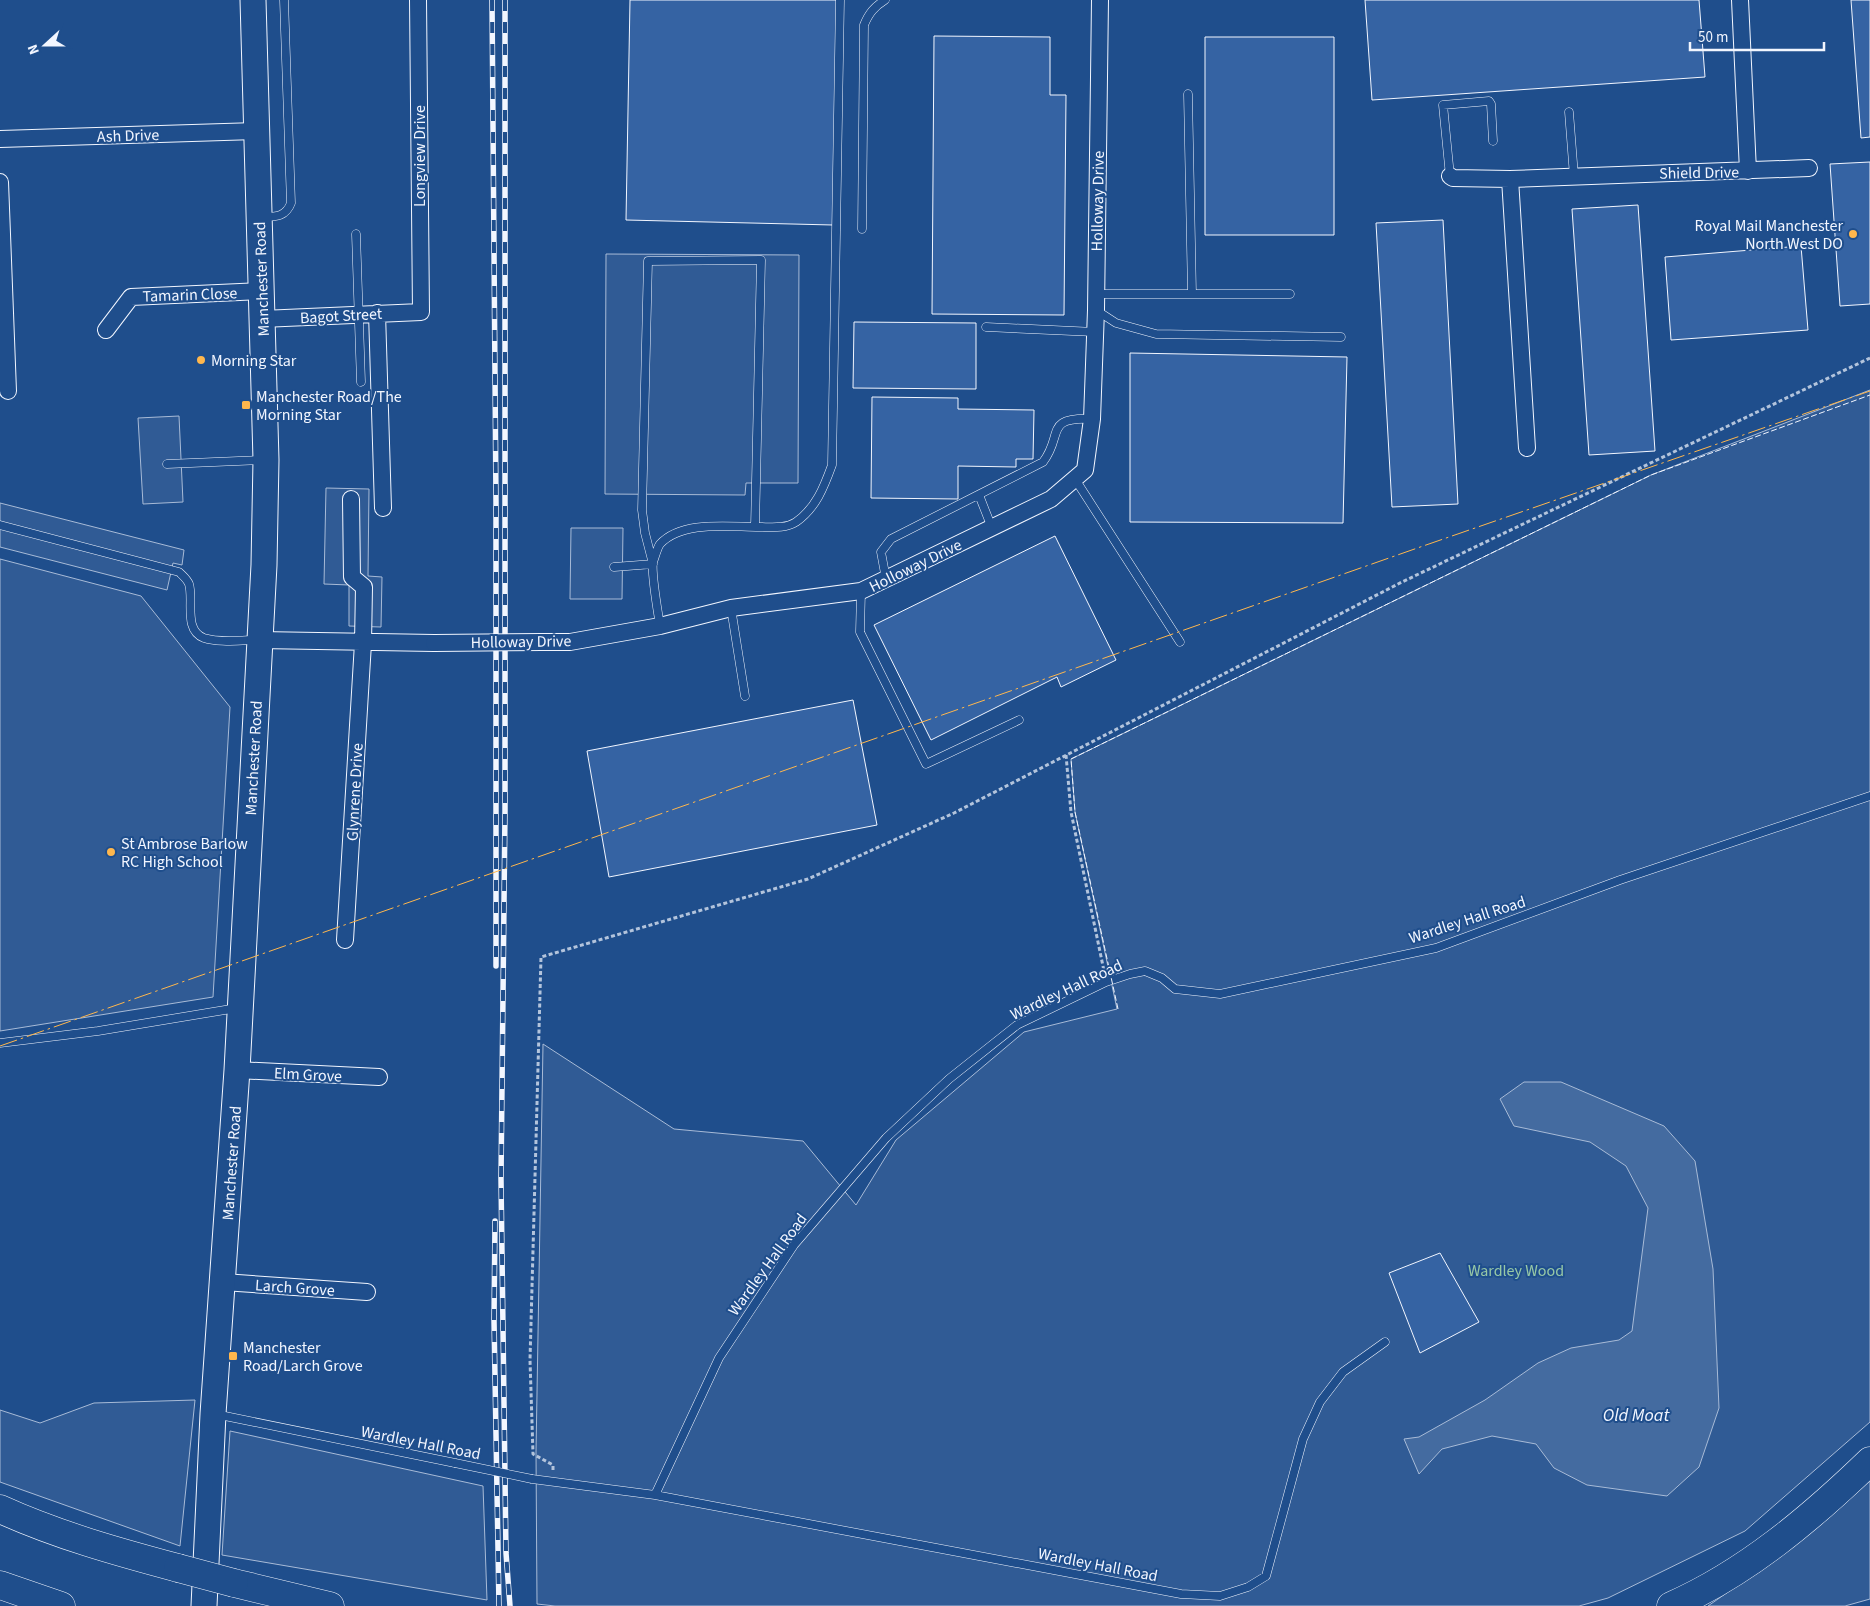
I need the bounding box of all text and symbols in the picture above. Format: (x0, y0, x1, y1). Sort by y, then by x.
north arrow (20, 20, 70, 70)
scale bar (1690, 20, 1824, 52)
text: 50 m (1698, 27, 1728, 48)
text: N (23, 41, 45, 57)
street label: Longview Drive (409, 105, 431, 207)
street label: Ash Drive (96, 124, 160, 148)
street label: Holloway Drive (1086, 150, 1110, 252)
street label: Shield Drive (1659, 161, 1739, 185)
place label: Royal Mail Manchester North West DO (1695, 215, 1843, 255)
street label: Manchester Road (249, 221, 275, 337)
marker: Royal Mail Manchester North West DO (1847, 228, 1859, 240)
street label: Tamarin Close (142, 282, 238, 308)
street label: Bagot Street (299, 303, 383, 329)
place label: Morning Star (211, 350, 297, 372)
marker: Morning Star (195, 354, 207, 366)
place label: Manchester Road/The Morning Star (256, 386, 402, 426)
marker: Manchester Road/The Morning Star (240, 399, 252, 411)
street label: Holloway Drive (865, 534, 966, 598)
street label: Holloway Drive (471, 630, 572, 654)
street label: Manchester Road (240, 700, 268, 816)
street label: Glynrene Drive (341, 742, 369, 842)
place label: St Ambrose Barlow RC High School (121, 833, 248, 873)
marker: St Ambrose Barlow RC High School (105, 846, 117, 858)
street label: Wardley Hall Road (1406, 891, 1529, 949)
street label: Wardley Hall Road (1007, 954, 1126, 1026)
street label: Elm Grove (273, 1062, 343, 1088)
street label: Manchester Road (217, 1105, 247, 1221)
street label: Wardley Hall Road (723, 1209, 812, 1320)
park label: Wardley Wood (1468, 1260, 1564, 1282)
street label: Larch Grove (254, 1274, 335, 1302)
place label: Manchester Road/Larch Grove (243, 1337, 363, 1377)
marker: Manchester Road/Larch Grove (227, 1350, 239, 1362)
water label: Old Moat (1603, 1403, 1670, 1428)
street label: Wardley Hall Road (359, 1421, 483, 1465)
street label: Wardley Hall Road (1036, 1543, 1160, 1587)

